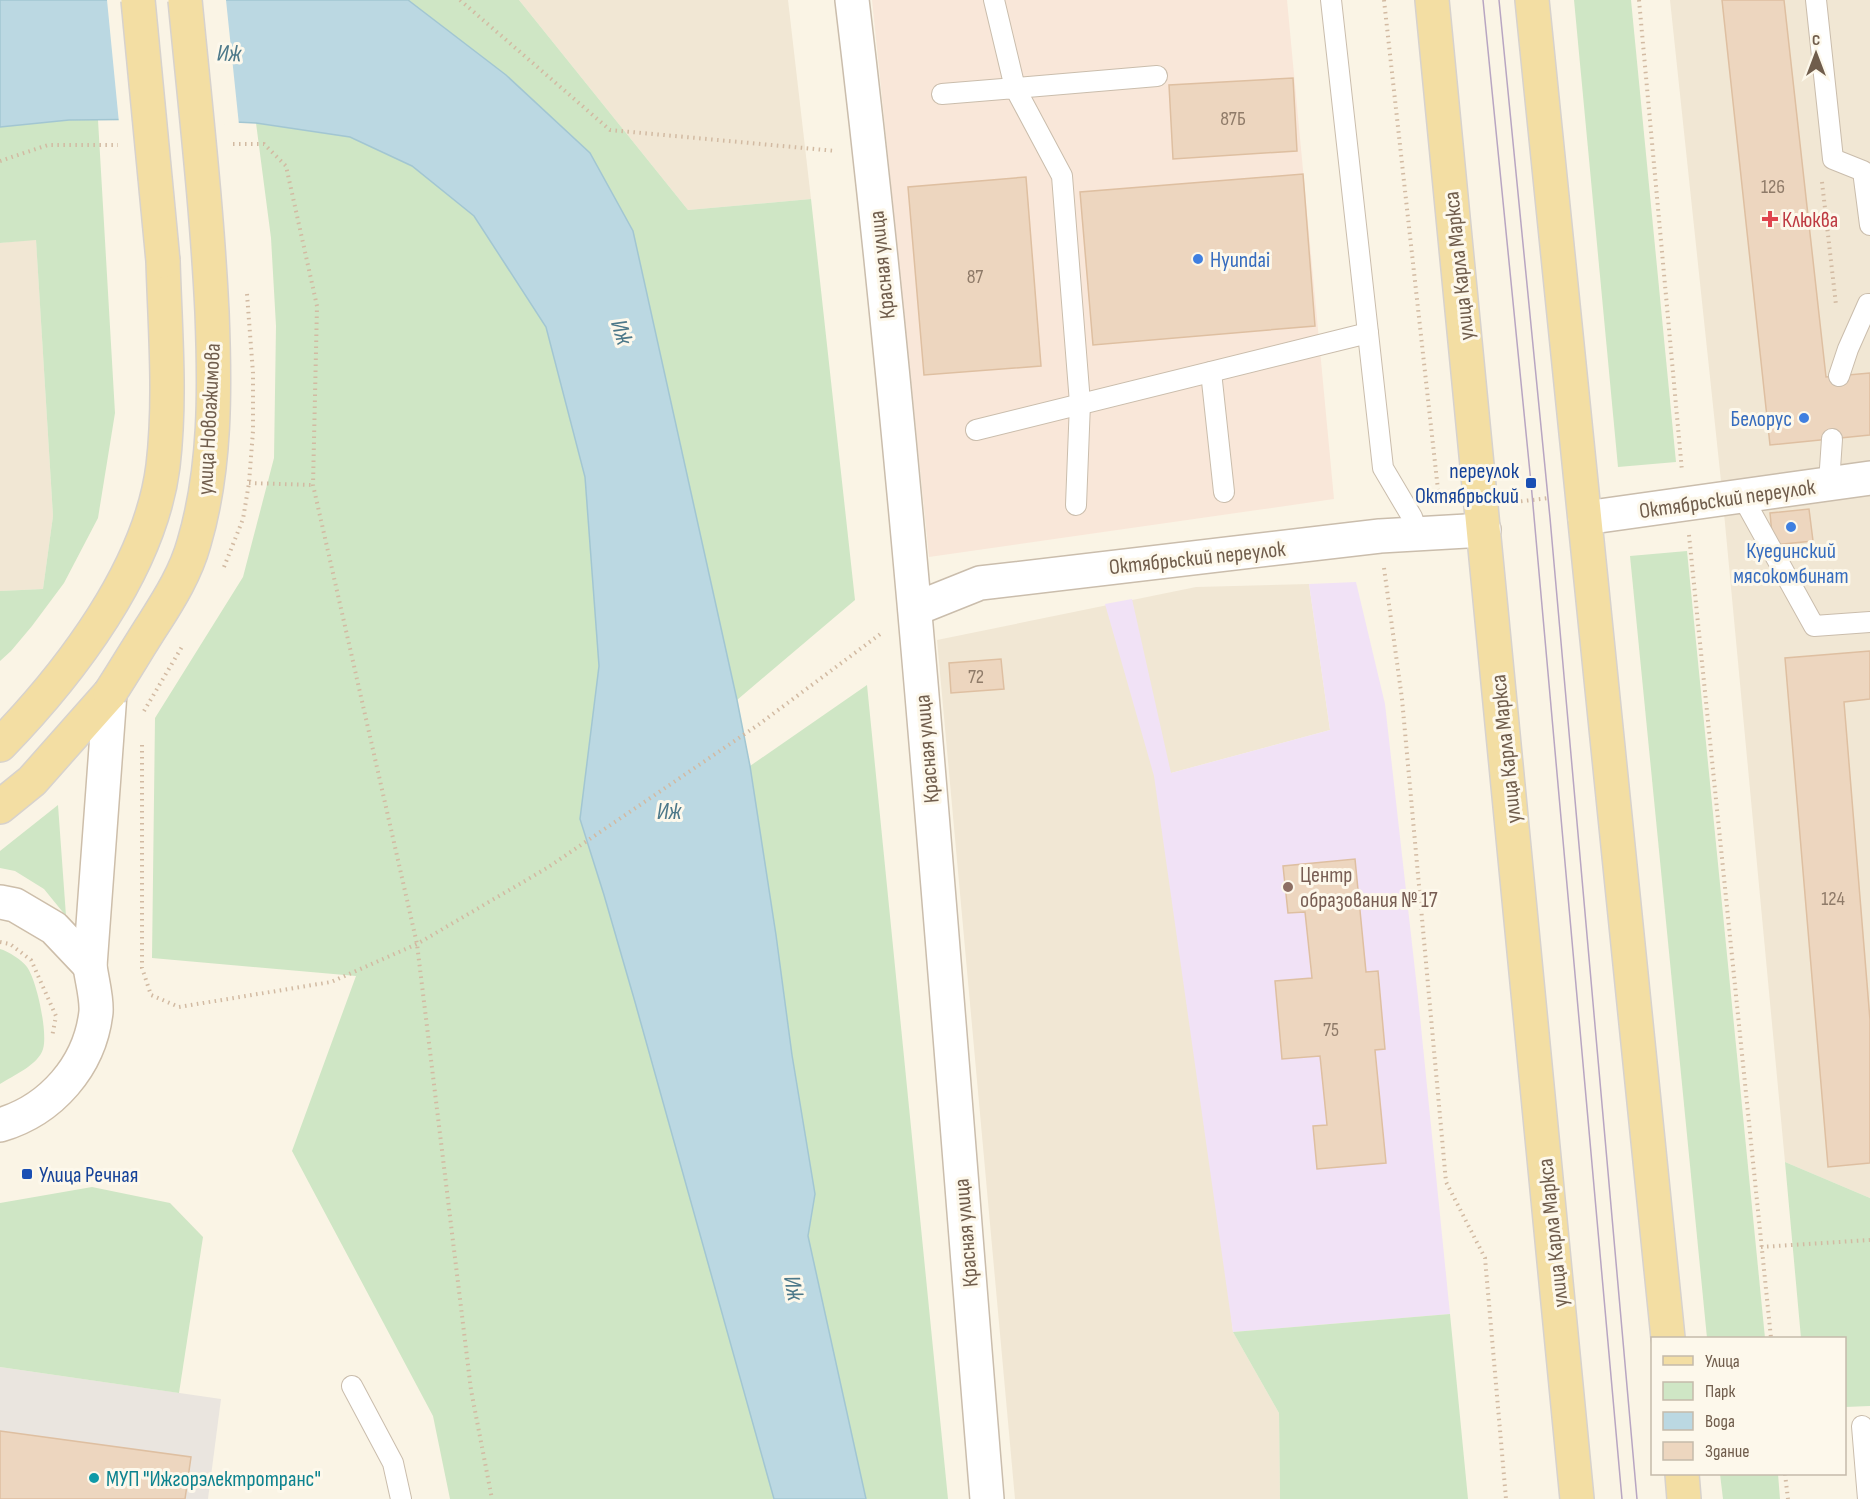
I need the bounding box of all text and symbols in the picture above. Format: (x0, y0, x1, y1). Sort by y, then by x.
north arrow (1786, 24, 1846, 84)
text: С (1812, 31, 1820, 50)
water label: Иж (216, 39, 243, 68)
house number: 87Б (1220, 107, 1246, 131)
house number: 126 (1761, 175, 1785, 199)
street label: улица Карла Маркса (1438, 190, 1481, 342)
place label: Клюква (1782, 207, 1838, 234)
street label: Красная улица (863, 209, 902, 320)
marker: Клюква (1763, 212, 1777, 226)
place label: Hyundai (1210, 247, 1270, 274)
marker: Hyundai (1191, 252, 1205, 266)
house number: 87 (967, 265, 983, 289)
water label: Иж (604, 316, 639, 349)
street label: улица Новоажимова (192, 342, 227, 496)
place label: Белорус (1731, 406, 1792, 433)
marker: Белорус (1797, 411, 1811, 425)
place label: переулок Октябрьский (1415, 458, 1520, 510)
street label: Октябрьский переулок (1638, 474, 1818, 525)
marker: переулок Октябрьский (1524, 476, 1538, 490)
marker: Куединский мясокомбинат (1784, 520, 1798, 534)
street label: Октябрьский переулок (1108, 536, 1287, 581)
place label: Куединский мясокомбинат (1733, 538, 1849, 590)
house number: 72 (968, 665, 984, 689)
street label: улица Карла Маркса (1485, 673, 1528, 825)
street label: Красная улица (909, 694, 946, 804)
water label: Иж (657, 797, 683, 826)
place label: Центр образования № 17 (1300, 862, 1438, 914)
marker: Центр образования № 17 (1281, 880, 1295, 894)
house number: 124 (1821, 887, 1845, 911)
house number: 75 (1323, 1018, 1339, 1042)
street label: улица Карла Маркса (1532, 1157, 1575, 1309)
place label: Улица Речная (39, 1162, 138, 1189)
marker: Улица Речная (20, 1167, 34, 1181)
street label: Красная улица (948, 1178, 985, 1288)
water label: Иж (777, 1273, 810, 1304)
legend (1651, 1337, 1846, 1475)
text: Улица (1705, 1351, 1740, 1372)
text: Парк (1705, 1381, 1736, 1402)
text: Вода (1705, 1411, 1735, 1432)
text: Здание (1705, 1441, 1750, 1462)
place label: МУП "Ижгорэлектротранс" (106, 1466, 321, 1493)
marker: МУП "Ижгорэлектротранс" (87, 1471, 101, 1485)

